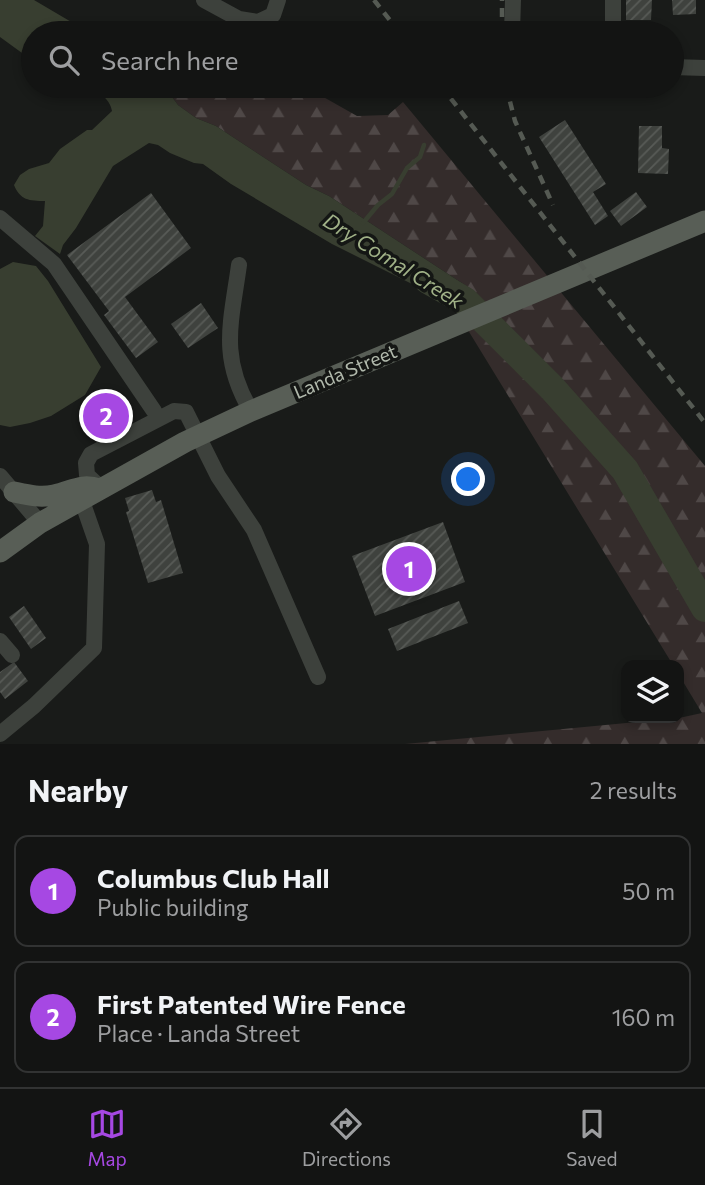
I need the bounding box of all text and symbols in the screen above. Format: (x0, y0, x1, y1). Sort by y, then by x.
search box (21, 21, 684, 98)
icon: search (45, 41, 83, 79)
text: Search here (101, 44, 239, 75)
water label: Dry Comal Creek (319, 207, 469, 313)
street label: Landa Street (290, 339, 400, 403)
pin: 2 (83, 390, 129, 442)
your location (451, 462, 485, 496)
pin: 1 (386, 543, 432, 595)
map controls (621, 660, 684, 723)
button: layers (621, 660, 684, 723)
text: Nearby (28, 771, 128, 808)
text: 2 results (590, 776, 677, 804)
text: Columbus Club Hall (97, 862, 330, 893)
text: 1 (48, 877, 58, 905)
text: 50 m (622, 877, 675, 905)
text: Public building (97, 893, 248, 921)
text: First Patented Wire Fence (97, 988, 406, 1019)
text: 2 (46, 1003, 60, 1031)
text: 160 m (612, 1003, 675, 1031)
text: Place · Landa Street (97, 1019, 300, 1047)
tab: Map (88, 1105, 127, 1170)
tab: Directions (302, 1105, 391, 1170)
tab: Saved (566, 1105, 617, 1170)

